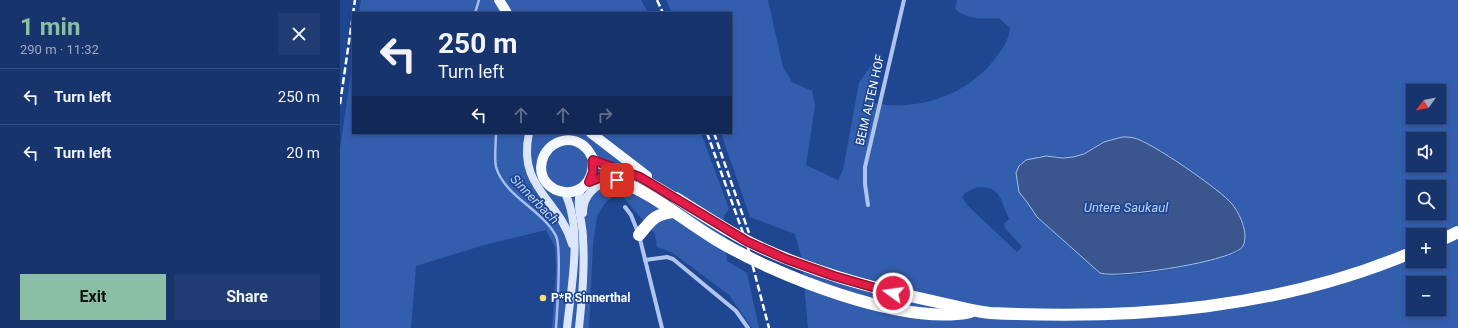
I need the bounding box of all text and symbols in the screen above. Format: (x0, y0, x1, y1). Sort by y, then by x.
text: 1 min (20, 13, 80, 41)
button: close (278, 13, 320, 55)
text: 250 m (438, 27, 517, 60)
icon: left (372, 28, 424, 80)
text: 290 m · 11:32 (20, 42, 99, 57)
street label: BEIM ALTEN HOF (853, 53, 887, 147)
text: Turn left (438, 61, 504, 82)
north arrow (1406, 84, 1446, 124)
map controls (1406, 84, 1446, 316)
icon: left (20, 86, 42, 108)
text: Turn left (54, 88, 111, 106)
text: 250 m (278, 88, 320, 106)
icon: left (468, 104, 490, 126)
icon: ahead (510, 104, 532, 126)
icon: ahead (552, 104, 574, 126)
icon: right (594, 104, 616, 126)
button: sound (1406, 132, 1446, 172)
icon: left (20, 142, 42, 164)
text: Turn left (54, 144, 111, 162)
text: 20 m (286, 144, 320, 162)
pin (600, 163, 634, 197)
icon: arrive (606, 169, 628, 191)
water label: Sinnerbach (507, 172, 562, 227)
button: search (1406, 180, 1446, 220)
water label: Untere Saukaul (1084, 200, 1169, 215)
button: + (1406, 228, 1446, 268)
position arrow (872, 272, 914, 314)
button: Exit (20, 274, 166, 320)
button: Share (174, 274, 320, 320)
button: − (1406, 276, 1446, 316)
place label: P*R Sinnerthal (551, 291, 630, 305)
marker: P*R Sinnerthal (538, 293, 548, 303)

